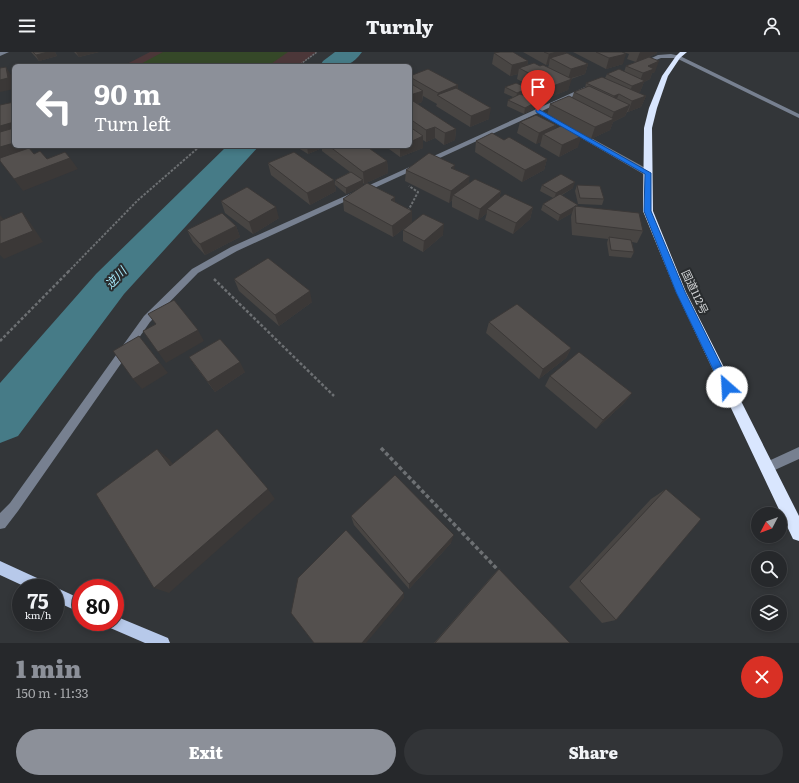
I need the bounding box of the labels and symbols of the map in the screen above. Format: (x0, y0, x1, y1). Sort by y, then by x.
pin (521, 70, 555, 111)
water label: 逆川 (100, 261, 131, 292)
street label: 国道112号 (679, 267, 713, 316)
position arrow (706, 366, 748, 408)
north arrow (751, 507, 787, 543)
speed limit sign: 80 (72, 579, 124, 631)

